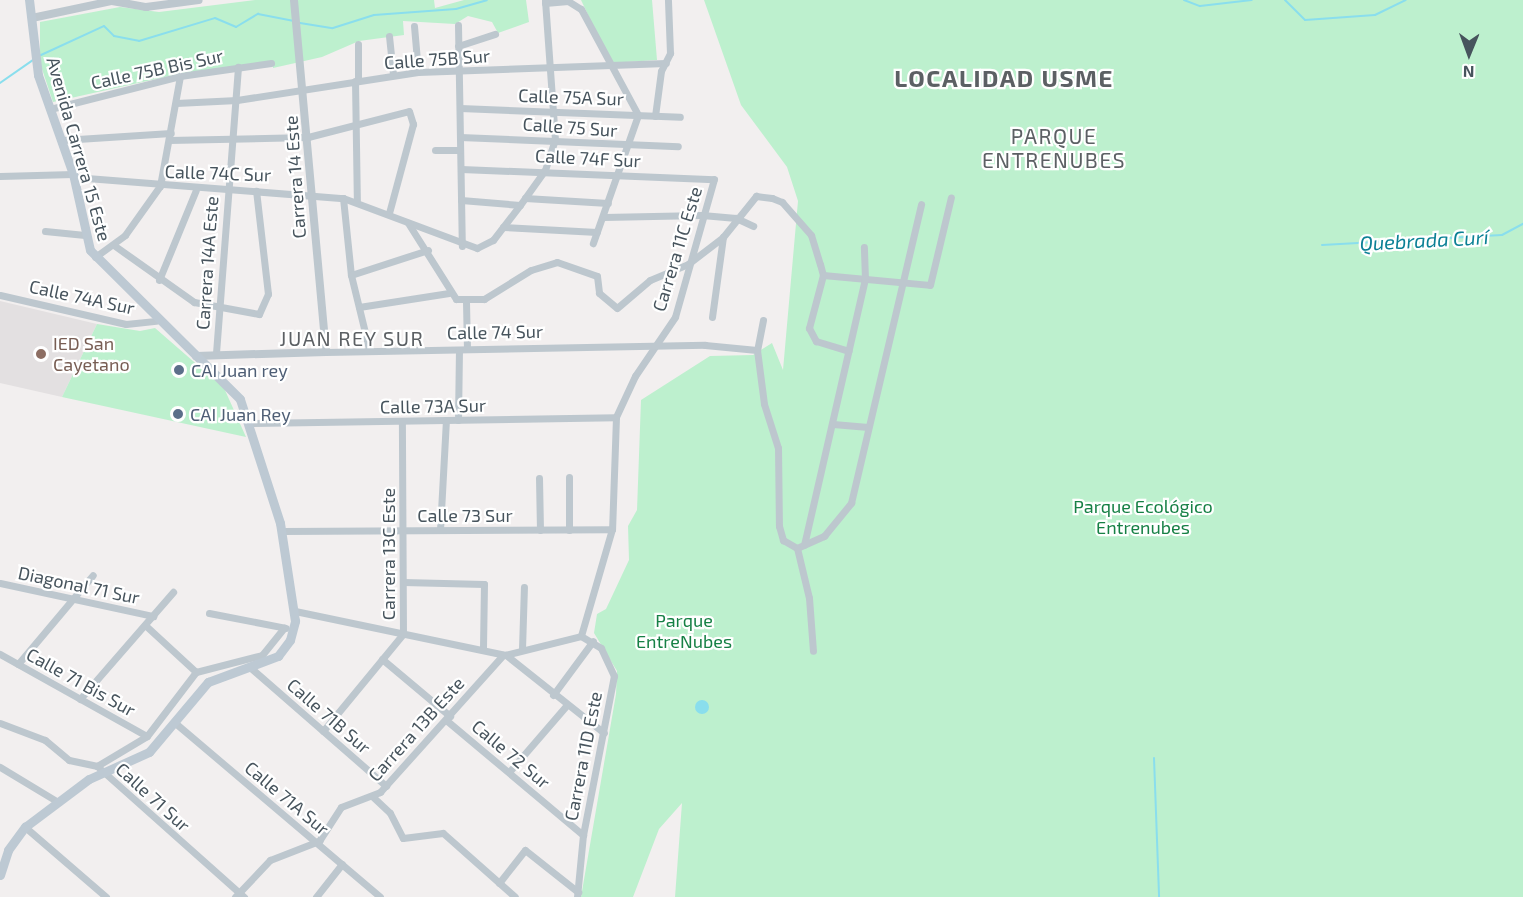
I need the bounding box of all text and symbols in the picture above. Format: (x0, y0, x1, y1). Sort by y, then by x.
north arrow (1439, 24, 1499, 84)
street label: Calle 75B Bis Sur (89, 44, 225, 94)
street label: Calle 75B Sur (383, 45, 491, 73)
street label: Avenida Carrera 15 Este (42, 54, 116, 244)
text: N (1463, 63, 1475, 82)
district label: LOCALIDAD USME (894, 64, 1114, 92)
street label: Calle 75A Sur (518, 84, 624, 110)
street label: Calle 75 Sur (522, 113, 618, 141)
street label: Carrera 14 Este (280, 115, 310, 239)
district label: PARQUE ENTRENUBES (982, 123, 1126, 173)
street label: Calle 74F Sur (534, 144, 642, 172)
street label: Calle 74C Sur (164, 160, 272, 186)
street label: Carrera 11C Este (648, 184, 706, 314)
street label: Carrera 14A Este (192, 195, 222, 331)
water label: Quebrada Curí (1359, 225, 1489, 255)
street label: Calle 74A Sur (27, 275, 137, 319)
street label: Calle 74 Sur (447, 320, 543, 344)
district label: JUAN REY SUR (279, 326, 425, 350)
place label: IED San Cayetano (53, 333, 130, 376)
marker: IED San Cayetano (34, 347, 48, 361)
place label: CAI Juan rey (191, 359, 288, 381)
marker: CAI Juan rey (172, 363, 186, 377)
street label: Calle 73A Sur (380, 394, 486, 418)
place label: CAI Juan Rey (190, 403, 291, 425)
marker: CAI Juan Rey (171, 407, 185, 421)
street label: Carrera 13C Este (377, 488, 399, 620)
park label: Parque Ecológico Entrenubes (1073, 496, 1213, 538)
street label: Calle 73 Sur (417, 504, 513, 526)
street label: Diagonal 71 Sur (16, 562, 142, 608)
park label: Parque EntreNubes (636, 610, 732, 652)
street label: Calle 71 Bis Sur (23, 643, 139, 721)
street label: Carrera 13B Este (363, 672, 469, 786)
street label: Calle 71B Sur (283, 674, 375, 758)
street label: Carrera 11D Este (560, 690, 606, 822)
street label: Calle 72 Sur (468, 715, 554, 793)
street label: Calle 71A Sur (240, 756, 334, 840)
street label: Calle 71 Sur (111, 758, 195, 836)

